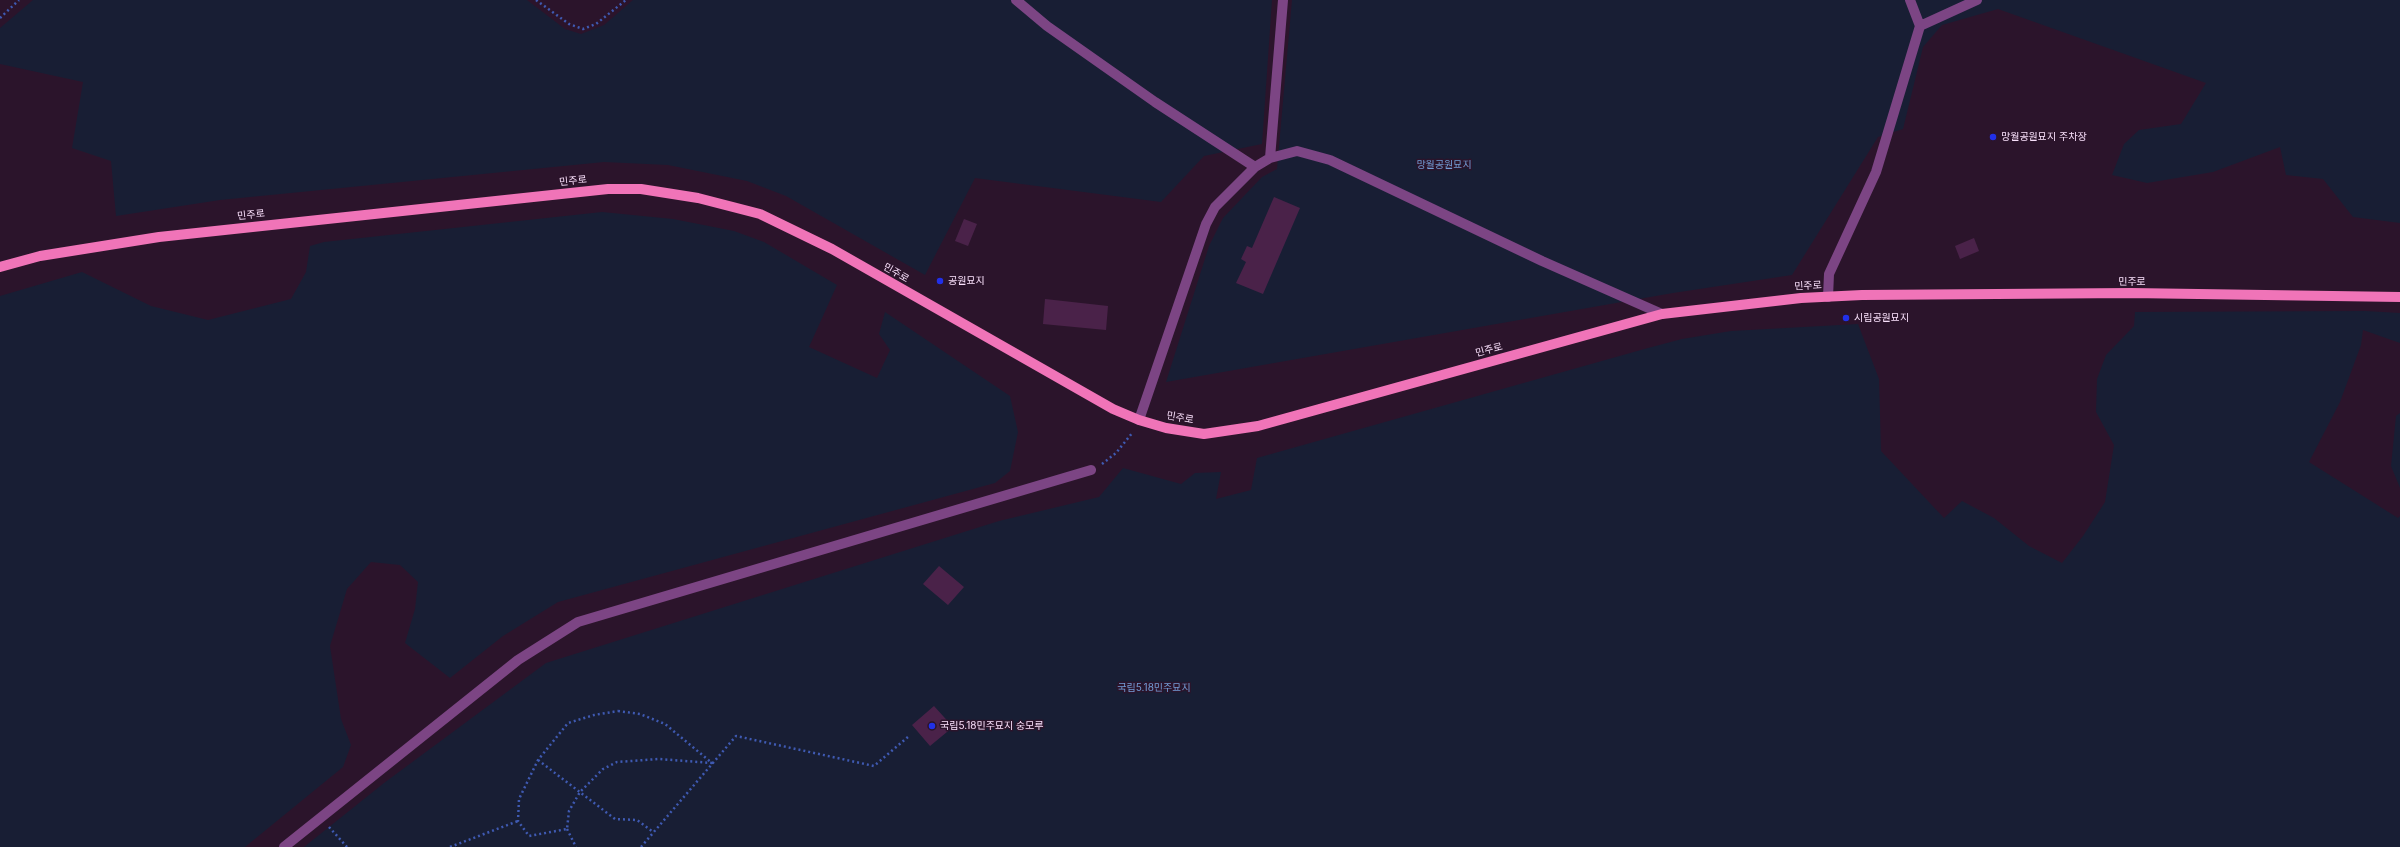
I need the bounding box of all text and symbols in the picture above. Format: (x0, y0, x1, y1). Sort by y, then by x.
place label: 망월공원묘지 주차장 (2001, 131, 2087, 143)
marker: 망월공원묘지 주차장 (1988, 132, 1998, 142)
park label: 망월공원묘지 (1416, 159, 1472, 171)
street label: 민주로 (559, 174, 587, 188)
street label: 민주로 (237, 208, 265, 222)
street label: 민주로 (881, 261, 911, 285)
place label: 공원묘지 (948, 275, 985, 287)
marker: 공원묘지 (935, 276, 945, 286)
street label: 민주로 (2118, 276, 2146, 288)
street label: 민주로 (1794, 279, 1822, 293)
place label: 시립공원묘지 (1854, 312, 1909, 324)
marker: 시립공원묘지 (1841, 313, 1851, 323)
street label: 민주로 (1474, 341, 1504, 359)
street label: 민주로 (1165, 410, 1195, 426)
park label: 국립5.18민주묘지 (1117, 682, 1191, 694)
place label: 국립5.18민주묘지 숭모루 (940, 720, 1044, 732)
marker: 국립5.18민주묘지 숭모루 (927, 721, 937, 731)

